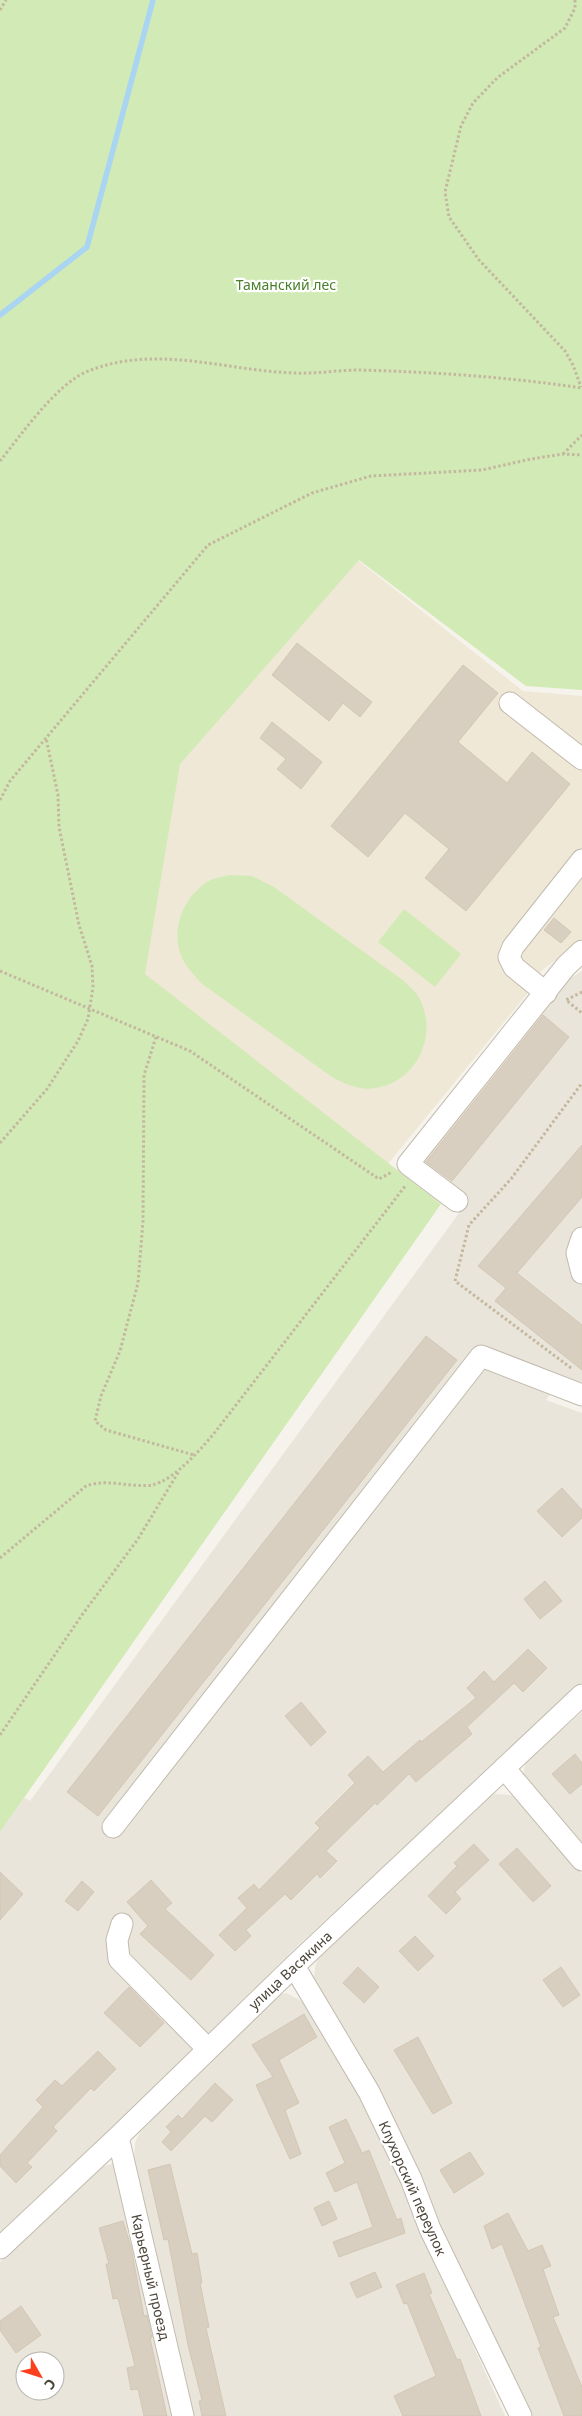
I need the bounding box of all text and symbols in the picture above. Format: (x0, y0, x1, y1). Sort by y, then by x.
park label: Таманский лес (236, 275, 336, 294)
street label: улица Васякина (244, 1926, 336, 2014)
street label: Клухорский переулок (375, 2118, 452, 2259)
street label: Карьерный проезд (127, 2212, 175, 2342)
north arrow (15, 2351, 65, 2401)
text: С (40, 2375, 61, 2394)

